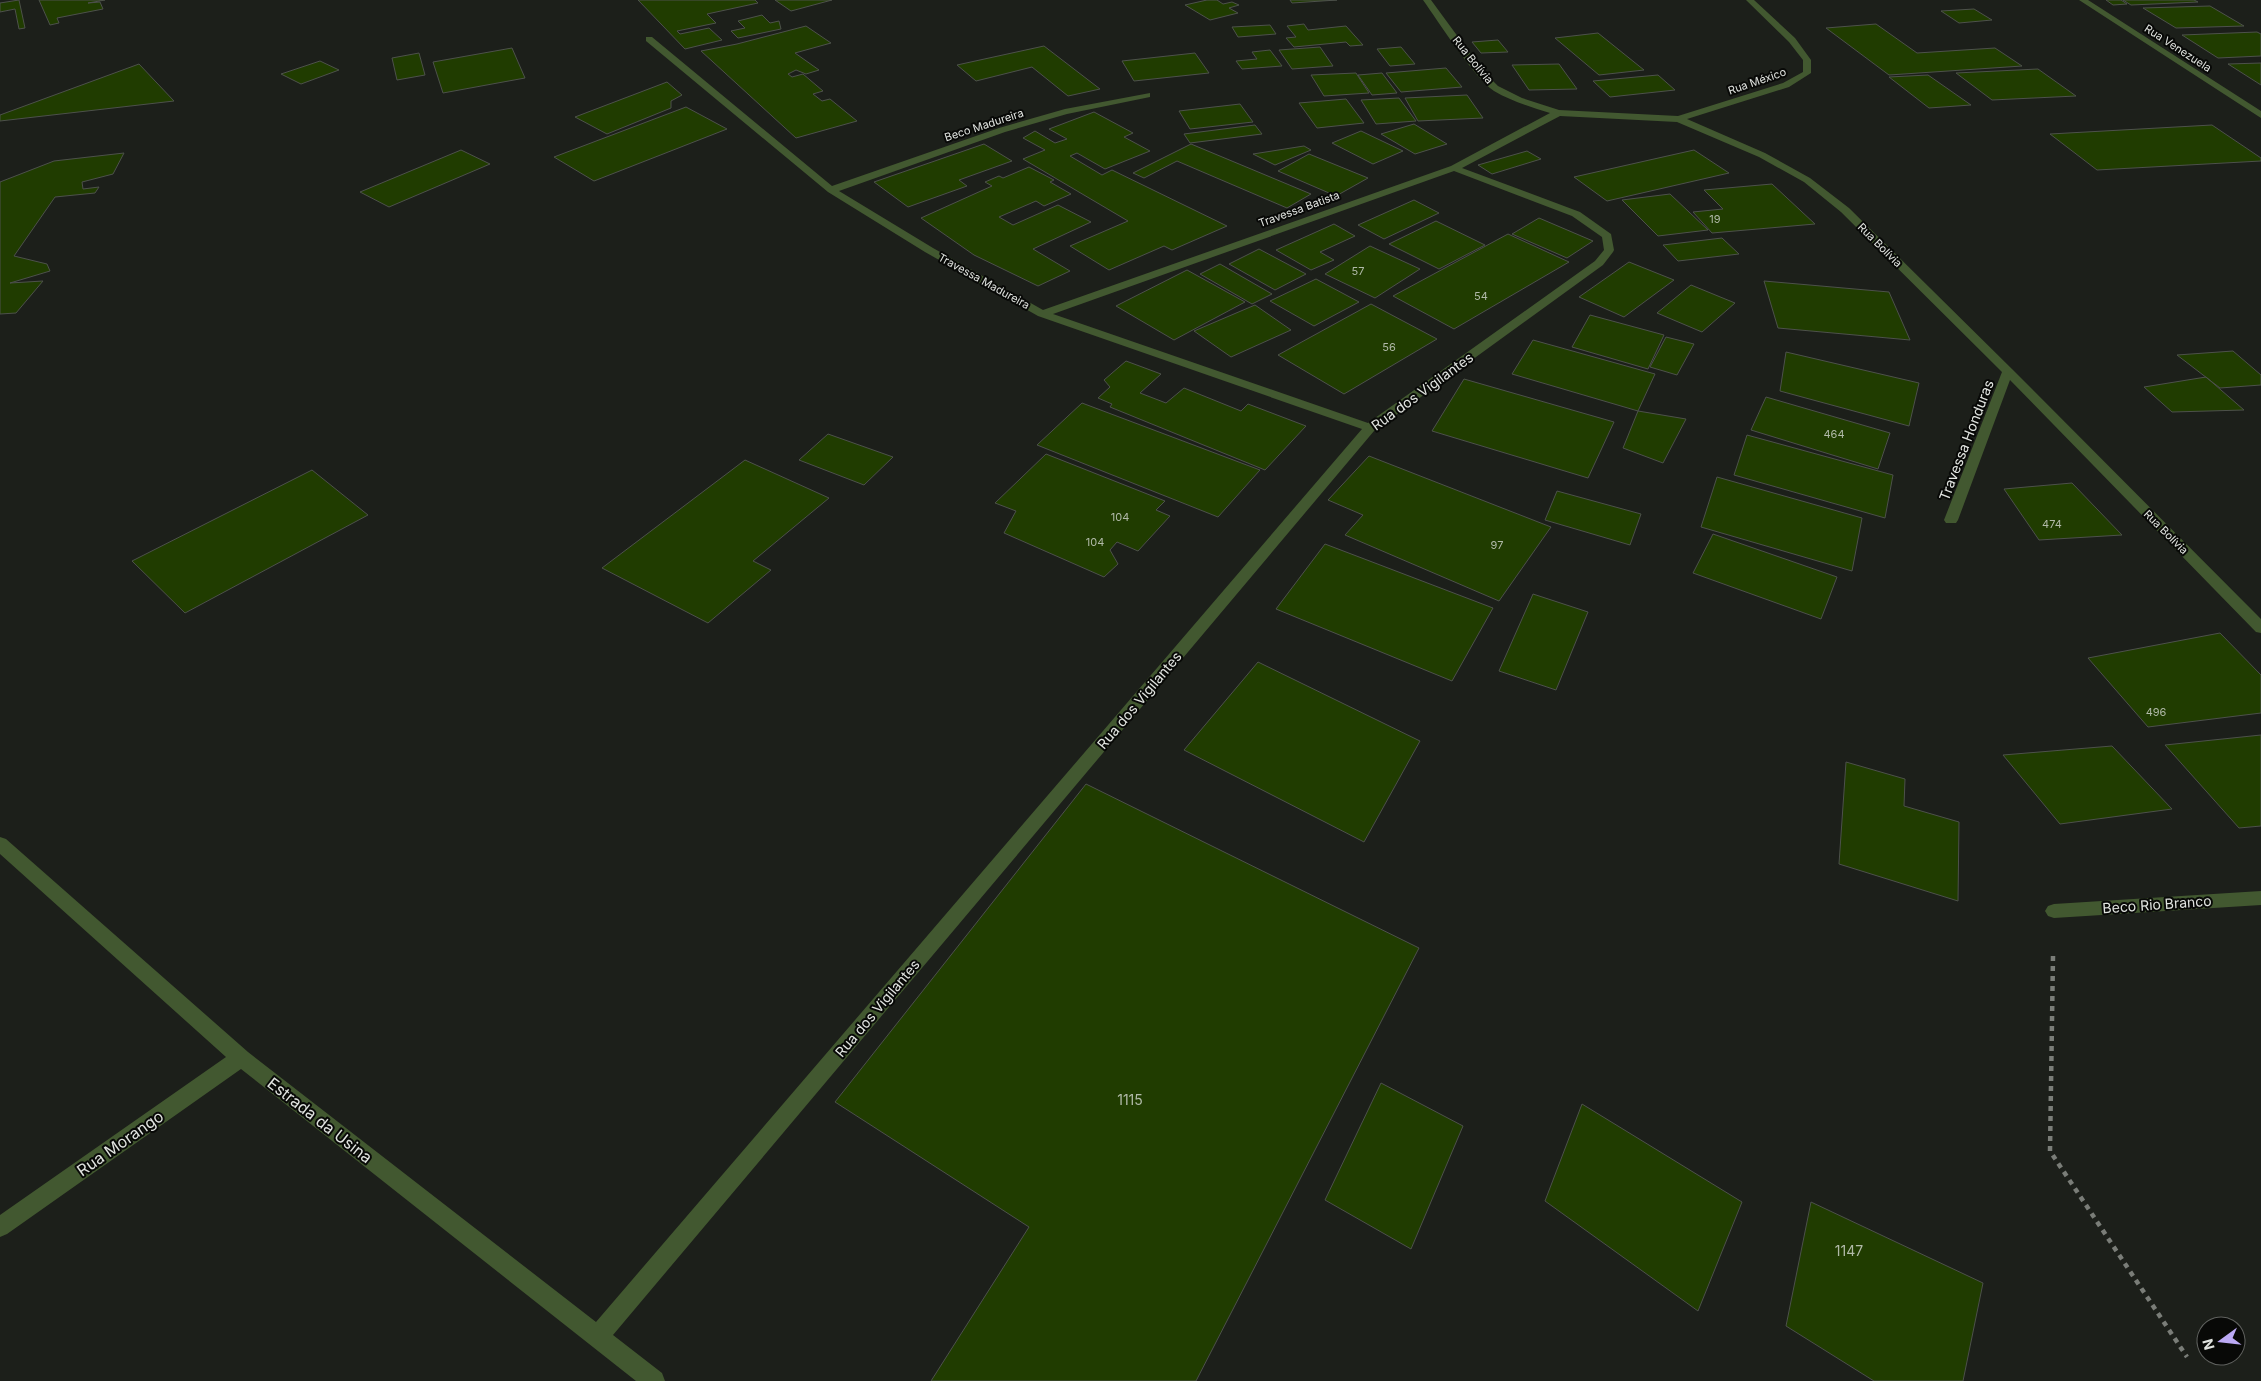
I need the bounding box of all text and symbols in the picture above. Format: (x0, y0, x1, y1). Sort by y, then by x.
street label: Rua Venezuela (2142, 21, 2214, 75)
street label: Rua Bolívia (1450, 33, 1496, 87)
street label: Rua México (1726, 64, 1788, 97)
street label: Beco Madureira (943, 106, 1025, 144)
street label: Travessa Batista (1257, 188, 1341, 230)
house number: 19 (1709, 212, 1721, 226)
street label: Rua Bolívia (1855, 220, 1905, 270)
street label: Travessa Madureira (936, 250, 1032, 312)
house number: 57 (1352, 264, 1364, 278)
house number: 54 (1474, 289, 1488, 303)
house number: 56 (1382, 340, 1396, 354)
street label: Rua dos Vigilantes (1368, 348, 1476, 434)
street label: Travessa Honduras (1935, 377, 1997, 503)
house number: 464 (1823, 427, 1845, 441)
street label: Rua Bolívia (2141, 507, 2191, 557)
house number: 104 (1111, 510, 1129, 524)
house number: 474 (2042, 517, 2062, 531)
house number: 104 (1086, 535, 1104, 549)
house number: 97 (1491, 538, 1503, 552)
street label: Rua dos Vigilantes (1093, 648, 1185, 752)
house number: 496 (2146, 705, 2167, 719)
street label: Beco Rio Branco (2102, 892, 2212, 916)
street label: Rua dos Vigilantes (831, 956, 923, 1060)
street label: Estrada da Usina (264, 1073, 376, 1167)
house number: 1115 (1117, 1091, 1143, 1108)
street label: Rua Morango (73, 1106, 167, 1180)
house number: 1147 (1835, 1242, 1863, 1259)
north arrow (2196, 1316, 2246, 1366)
text: N (2198, 1337, 2218, 1352)

